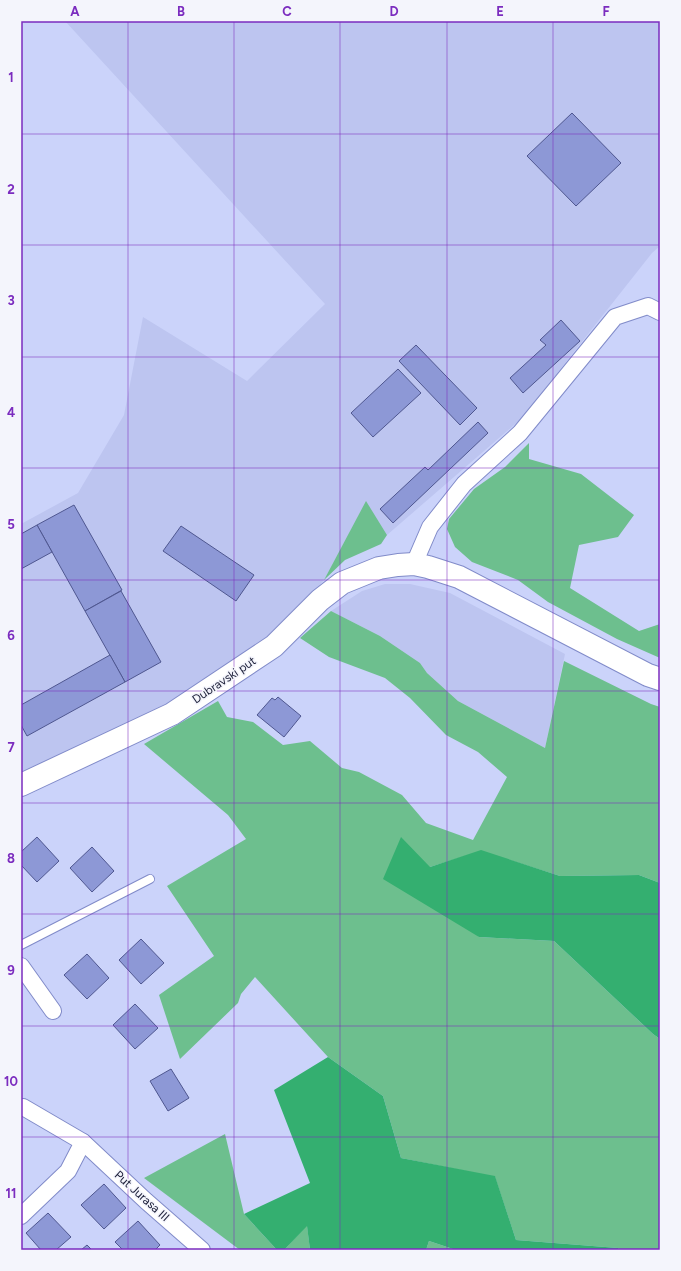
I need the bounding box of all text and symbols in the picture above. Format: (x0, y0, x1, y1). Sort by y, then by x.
text: A (70, 4, 80, 19)
text: B (177, 4, 185, 19)
text: C (282, 4, 292, 19)
text: D (389, 4, 399, 19)
text: E (496, 4, 504, 19)
text: F (602, 4, 610, 19)
text: 1 (8, 70, 14, 85)
text: 2 (7, 182, 15, 197)
text: 3 (7, 293, 15, 308)
text: 4 (7, 405, 15, 420)
text: 5 (7, 517, 15, 532)
text: 6 (7, 628, 15, 643)
street label: Dubravski put (189, 653, 259, 706)
text: 7 (7, 740, 15, 755)
text: 8 (7, 851, 15, 866)
text: 9 (7, 963, 15, 978)
text: 10 (4, 1074, 18, 1089)
street label: Put Jurasa III (112, 1168, 172, 1224)
text: 11 (6, 1186, 16, 1201)

